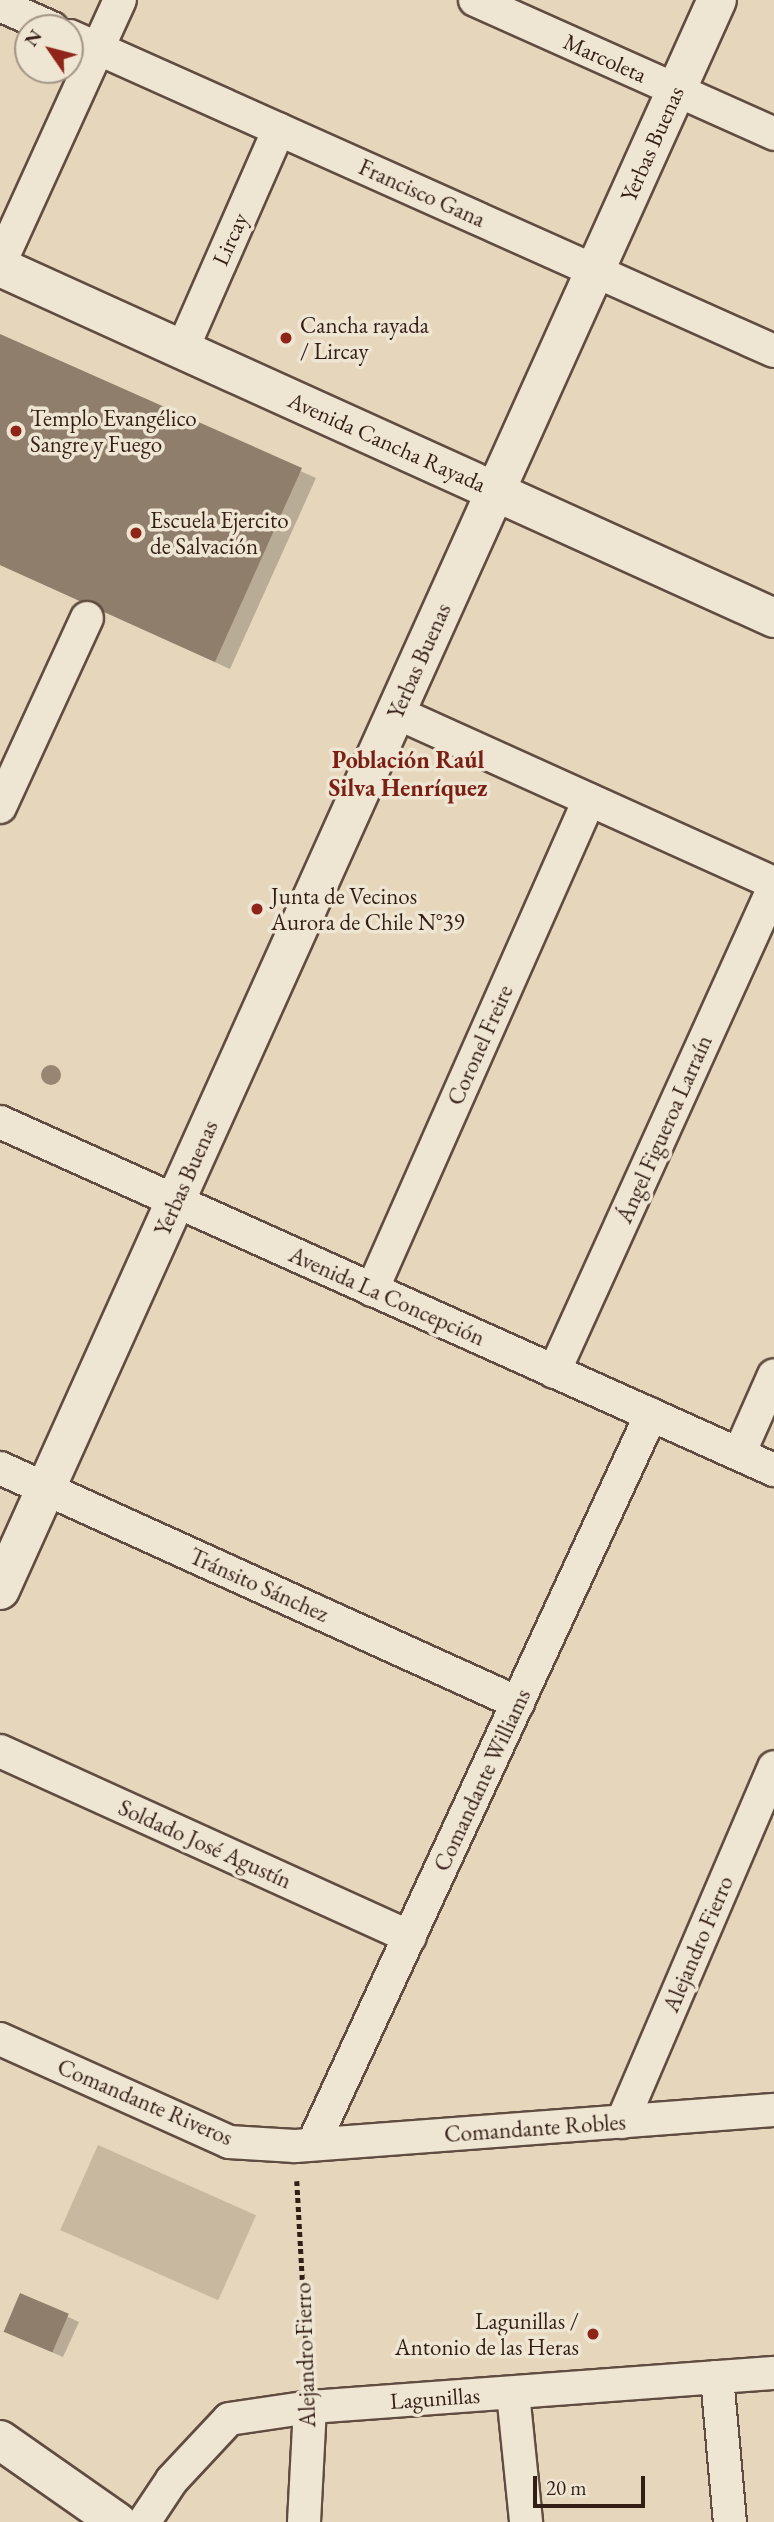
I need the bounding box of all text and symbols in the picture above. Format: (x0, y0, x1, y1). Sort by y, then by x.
north arrow (14, 14, 84, 84)
text: N (18, 24, 48, 51)
street label: Marcoleta (559, 28, 651, 88)
street label: Yerbas Buenas (614, 82, 690, 206)
street label: Francisco Gana (355, 153, 489, 233)
street label: Lircay (206, 208, 254, 270)
place label: Cancha rayada / Lircay (300, 311, 429, 365)
marker: Cancha rayada / Lircay (278, 330, 294, 346)
street label: Avenida Cancha Rayada (284, 386, 490, 498)
place label: Templo Evangélico Sangre y Fuego (30, 404, 197, 458)
marker: Templo Evangélico Sangre y Fuego (8, 423, 24, 439)
place label: Escuela Ejercito de Salvación (150, 506, 289, 560)
marker: Escuela Ejercito de Salvación (128, 525, 144, 541)
street label: Yerbas Buenas (381, 599, 457, 723)
district label: Población Raúl Silva Henríquez (328, 746, 488, 802)
place label: Junta de Vecinos Aurora de Chile N°39 (271, 882, 465, 936)
marker: Junta de Vecinos Aurora de Chile N°39 (249, 901, 265, 917)
street label: Coronel Freire (441, 981, 519, 1109)
street label: Ángel Figueroa Larraín (610, 1031, 718, 1227)
street label: Yerbas Buenas (148, 1116, 224, 1240)
street label: Avenida La Concepción (285, 1240, 489, 1352)
street label: Tránsito Sánchez (185, 1542, 333, 1628)
street label: Comandante Williams (428, 1684, 536, 1876)
street label: Soldado José Agustín (114, 1793, 296, 1895)
street label: Alejandro Fierro (657, 1872, 739, 2016)
street label: Comandante Riveros (53, 2053, 237, 2151)
street label: Comandante Robles (443, 2108, 627, 2148)
street label: Alejandro Fierro (289, 2282, 321, 2428)
place label: Lagunillas / Antonio de las Heras (395, 2307, 579, 2361)
marker: Lagunillas / Antonio de las Heras (585, 2326, 601, 2342)
street label: Lagunillas (389, 2381, 481, 2415)
scale bar (536, 2462, 648, 2506)
text: 20 m (546, 2474, 587, 2501)

